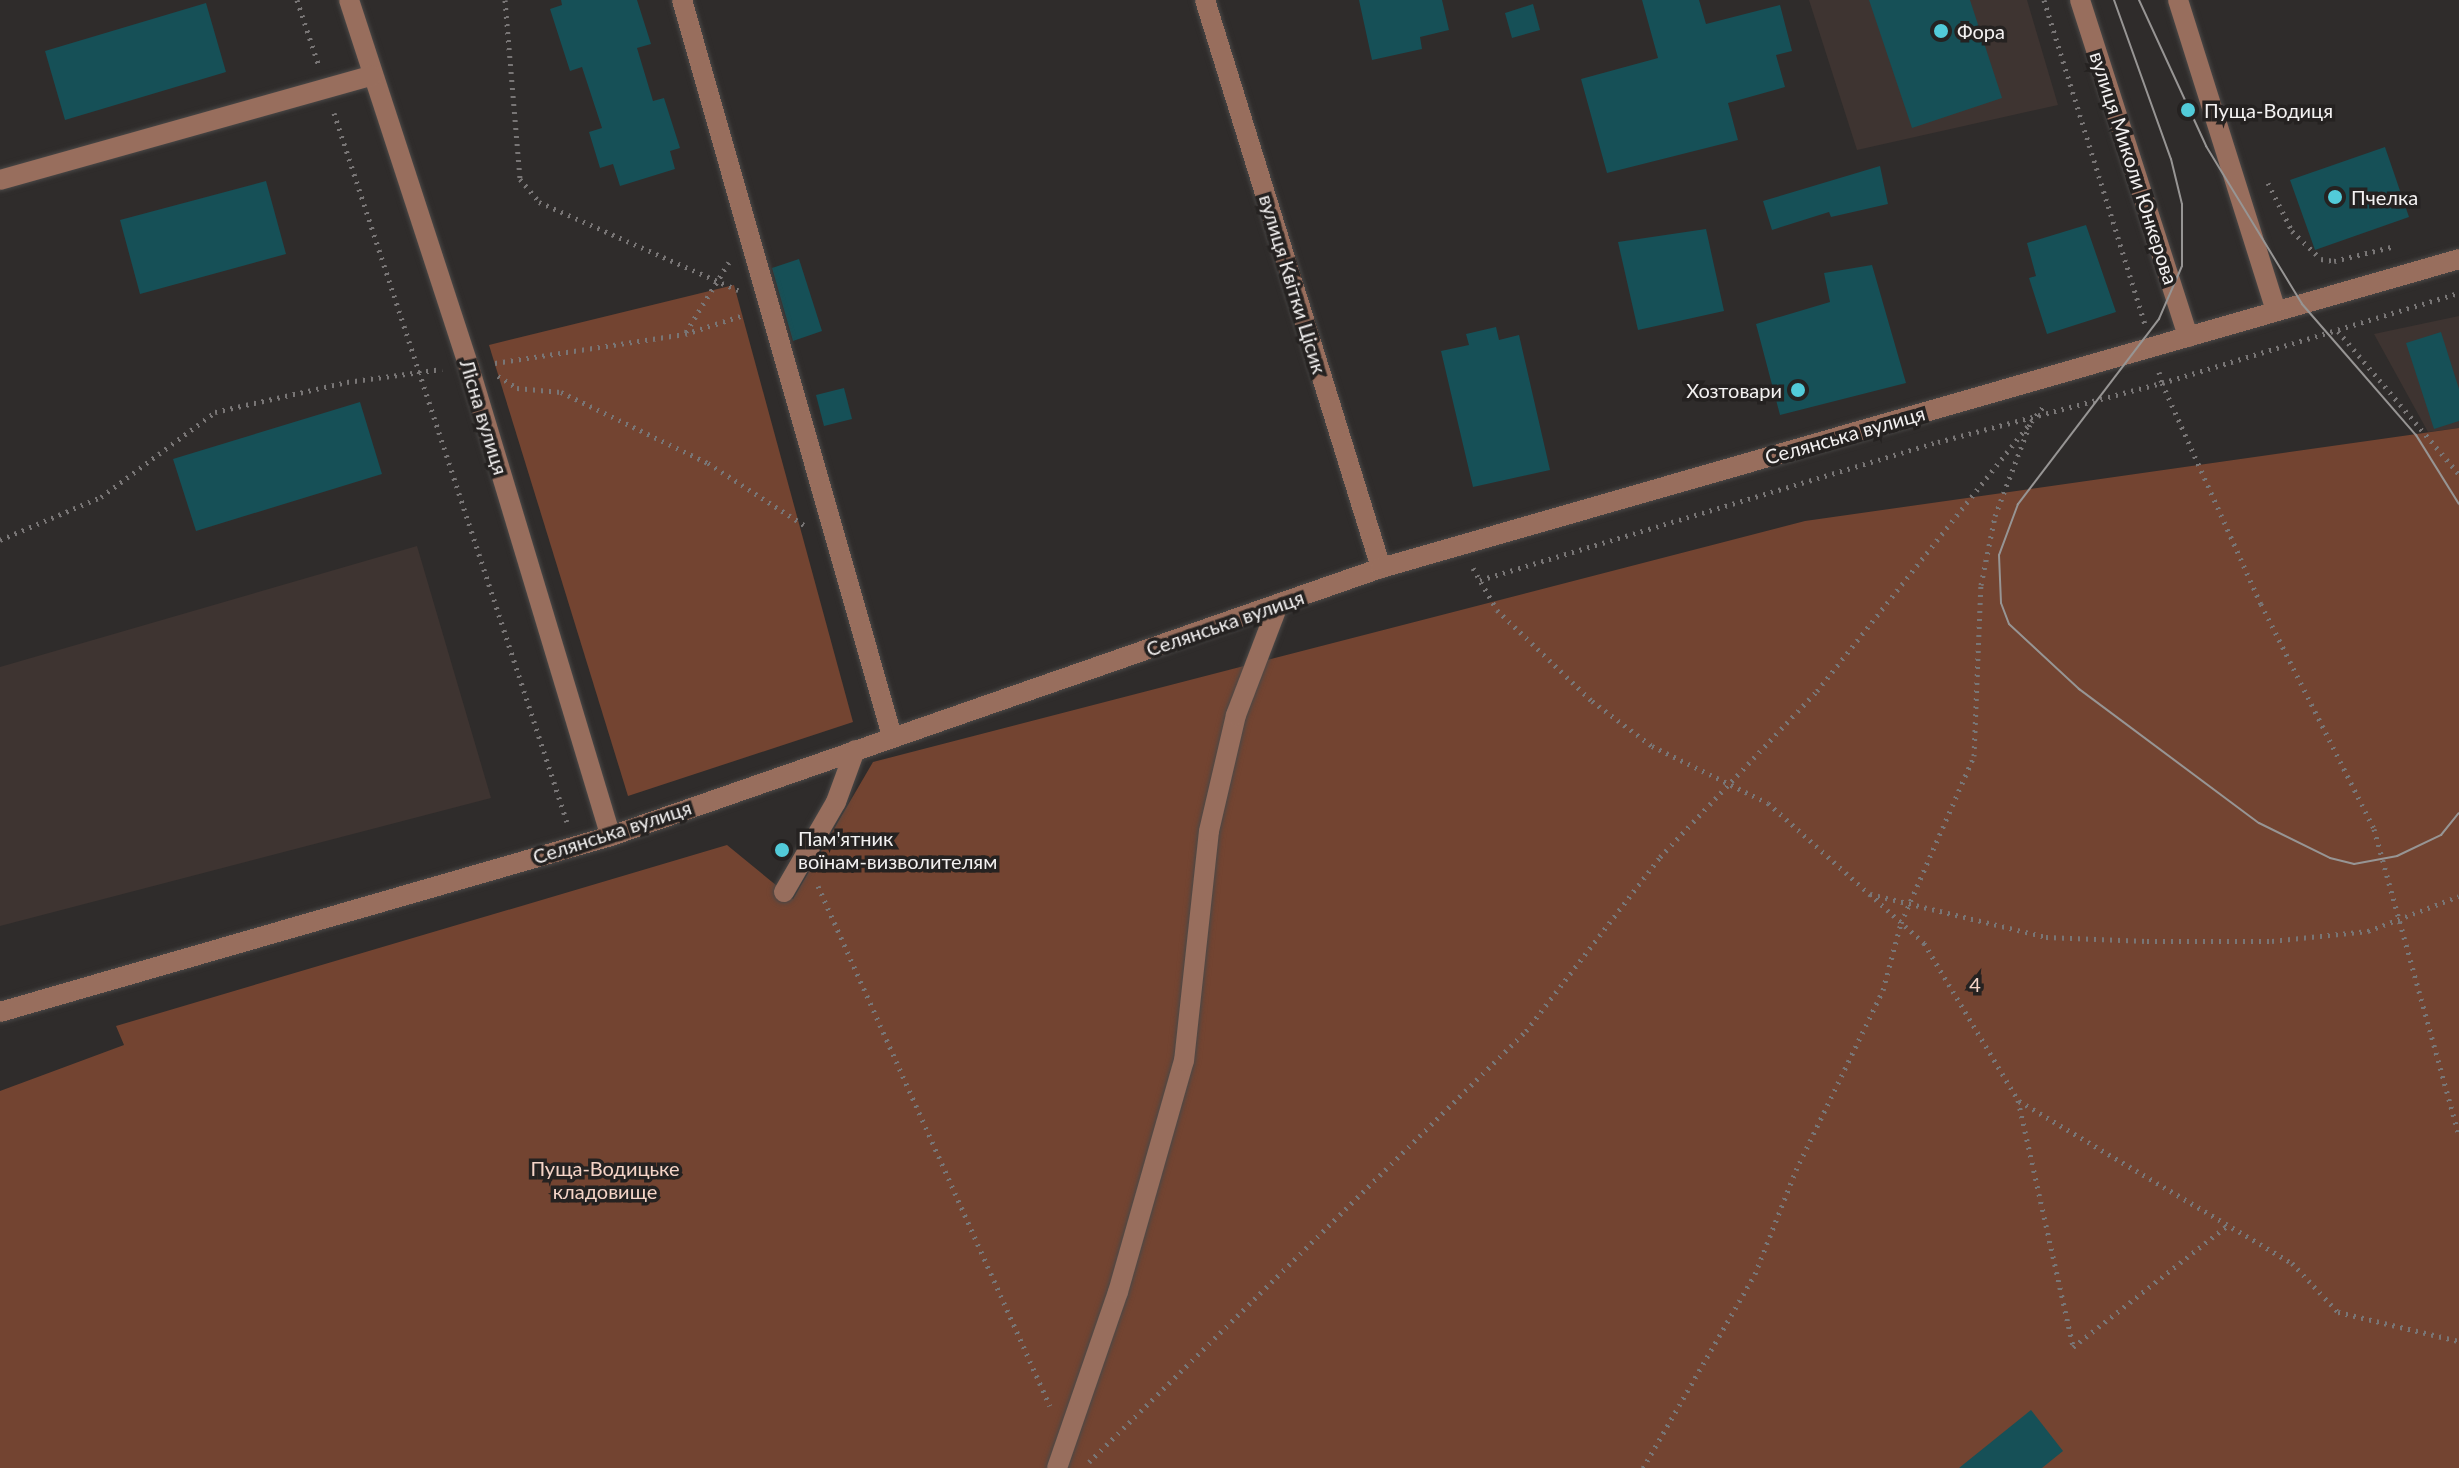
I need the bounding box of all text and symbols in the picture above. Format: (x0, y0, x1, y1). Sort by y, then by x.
place label: Фора (1957, 19, 2005, 43)
marker: Фора (1932, 22, 1950, 40)
street label: вулиця Миколи Юнкерова (2085, 49, 2183, 287)
place label: Пуща-Водиця (2204, 98, 2333, 122)
marker: Пуща-Водиця (2179, 101, 2197, 119)
place label: Пчелка (2351, 185, 2418, 209)
marker: Пчелка (2326, 188, 2344, 206)
street label: вулиця Квітки Цісик (1254, 192, 1332, 376)
street label: Лісна вулиця (455, 356, 513, 478)
place label: Хозтовари (1686, 378, 1782, 402)
marker: Хозтовари (1789, 381, 1807, 399)
street label: Селянська вулиця (1762, 401, 1928, 469)
street label: Селянська вулиця (1143, 585, 1307, 661)
street label: Селянська вулиця (530, 795, 694, 869)
place label: Пам'ятник воїнам-визволителям (798, 826, 997, 873)
marker: Пам'ятник воїнам-визволителям (773, 841, 791, 859)
park label: 4 (1969, 972, 1981, 996)
park label: Пуща-Водицьке кладовище (530, 1156, 680, 1203)

